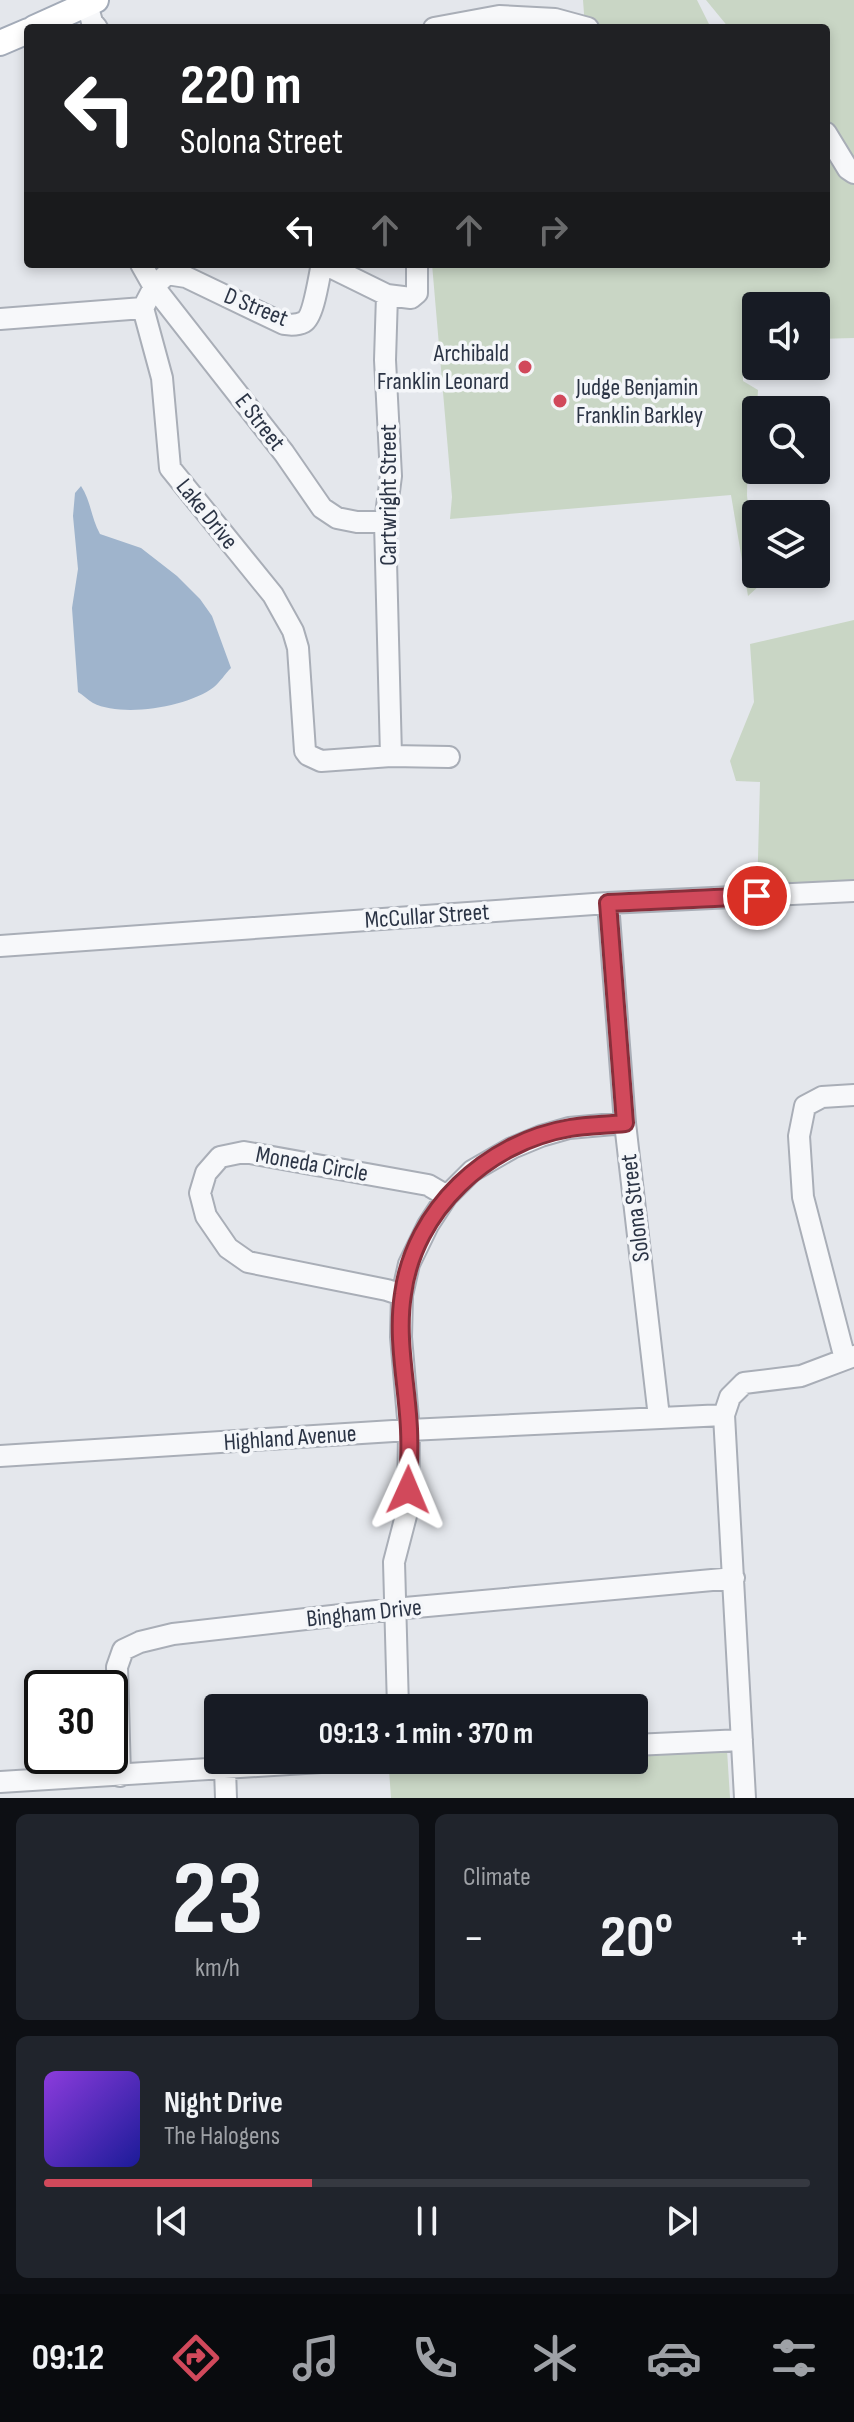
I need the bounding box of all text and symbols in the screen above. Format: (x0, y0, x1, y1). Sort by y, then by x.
text: 220 m (180, 53, 302, 120)
icon: left (48, 56, 152, 160)
text: Solona Street (180, 121, 343, 164)
icon: left (279, 208, 323, 252)
icon: ahead (363, 208, 407, 252)
icon: ahead (447, 208, 491, 252)
icon: right (531, 208, 575, 252)
street label: D Street (220, 281, 292, 333)
map controls (742, 292, 830, 588)
button: sound (742, 292, 830, 380)
place label: Archibald Franklin Leonard (377, 339, 509, 396)
marker: Archibald Franklin Leonard (516, 358, 534, 376)
place label: Judge Benjamin Franklin Barkley (575, 373, 703, 430)
street label: E Street (229, 388, 291, 456)
marker: Judge Benjamin Franklin Barkley (551, 392, 569, 410)
button: search (742, 396, 830, 484)
street label: Cartwright Street (374, 424, 403, 566)
street label: Lake Drive (170, 473, 244, 555)
button: layers (742, 500, 830, 588)
pin (723, 862, 791, 930)
icon: arrive (735, 874, 779, 918)
street label: McCullar Street (364, 897, 490, 935)
street label: Moneda Circle (254, 1140, 370, 1188)
street label: Solona Street (614, 1152, 656, 1264)
street label: Highland Avenue (223, 1419, 357, 1457)
position arrow (366, 1448, 450, 1532)
street label: Bingham Drive (305, 1593, 423, 1633)
speed limit sign: 30 (24, 1670, 128, 1774)
text: 09:13 · 1 min · 370 m (319, 1716, 533, 1752)
text: 23 (171, 1838, 264, 1963)
text: Climate (463, 1862, 531, 1893)
text: 20° (600, 1902, 673, 1974)
text: − (463, 1912, 485, 1965)
text: + (788, 1912, 810, 1965)
text: km/h (195, 1953, 240, 1984)
text: Night Drive (164, 2085, 283, 2121)
text: The Halogens (164, 2121, 280, 2152)
icon: previous (150, 2199, 194, 2243)
icon: pause (405, 2199, 449, 2243)
icon: next (660, 2199, 704, 2243)
icon: directions (168, 2330, 224, 2386)
icon: music (288, 2330, 344, 2386)
icon: phone (407, 2330, 463, 2386)
icon: climate (527, 2330, 583, 2386)
icon: car (646, 2330, 702, 2386)
icon: filters (766, 2330, 822, 2386)
text: 09:12 (32, 2337, 104, 2380)

